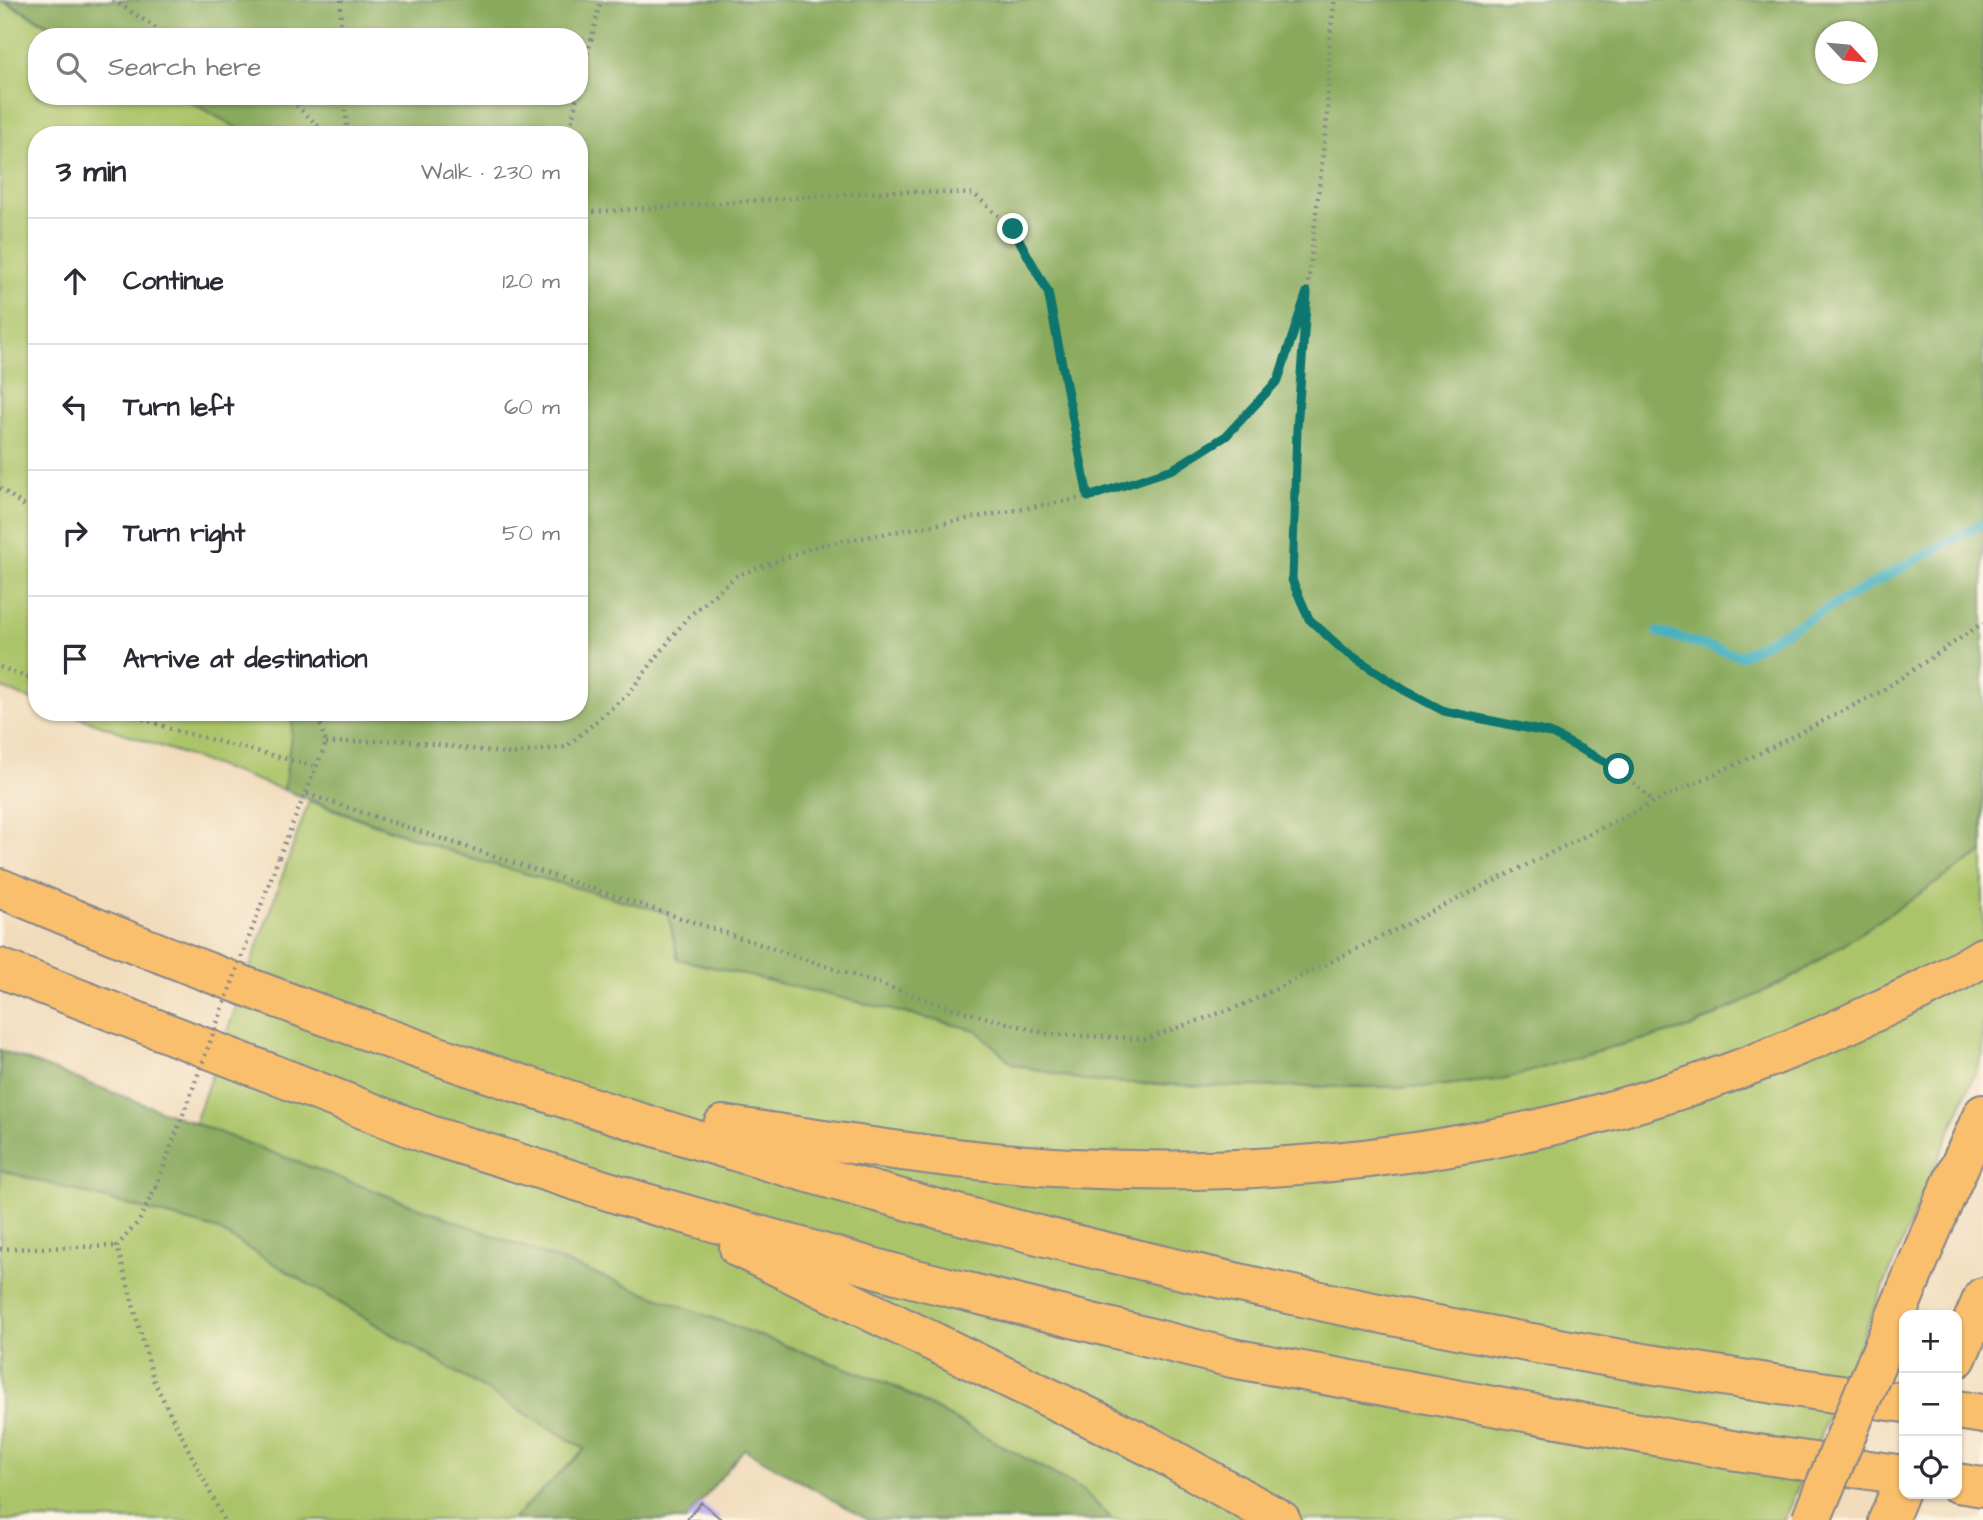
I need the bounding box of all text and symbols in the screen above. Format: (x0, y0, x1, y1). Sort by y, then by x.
north arrow (1815, 21, 1878, 84)
search box (28, 28, 588, 105)
icon: search (52, 48, 90, 86)
text: Search here (108, 49, 261, 85)
text: 3 min (56, 151, 126, 193)
text: Walk · 230 m (421, 156, 560, 188)
route end (997, 213, 1028, 244)
icon: ahead (56, 262, 94, 300)
text: Continue (123, 263, 224, 299)
text: 120 m (502, 265, 560, 297)
icon: left (56, 388, 94, 426)
text: Turn left (123, 389, 234, 425)
text: 60 m (504, 391, 560, 423)
icon: right (56, 514, 94, 552)
text: Turn right (123, 515, 245, 551)
text: 50 m (502, 517, 560, 549)
icon: arrive (56, 640, 94, 678)
text: Arrive at destination (123, 641, 368, 677)
route start (1603, 753, 1634, 784)
map controls (1899, 1310, 1962, 1499)
button: + (1899, 1310, 1962, 1373)
button: − (1899, 1373, 1962, 1436)
button: locate (1899, 1436, 1962, 1499)

